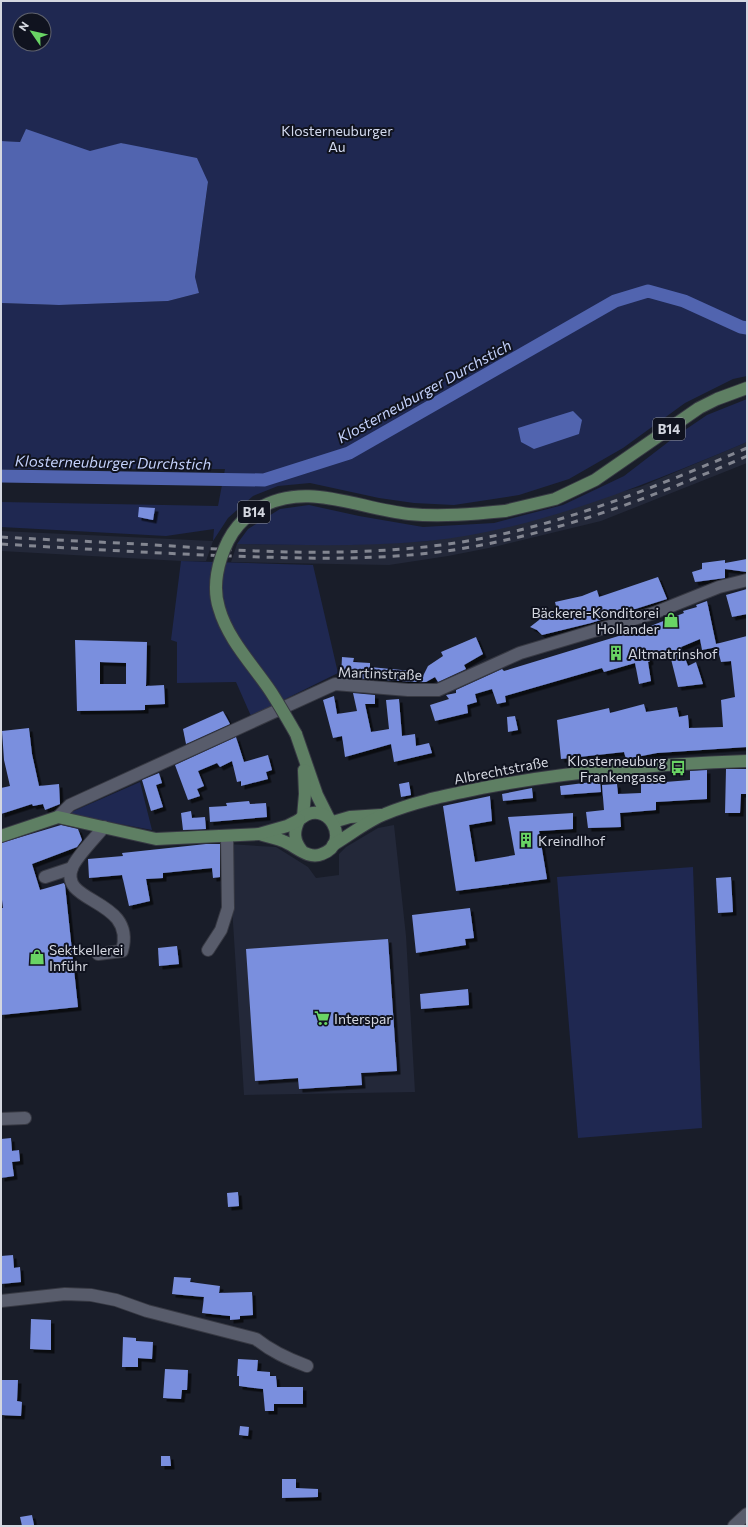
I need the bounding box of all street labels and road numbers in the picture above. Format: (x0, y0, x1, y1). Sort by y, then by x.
road number: B14 (653, 418, 685, 440)
road number: B14 (238, 501, 270, 523)
street label: Martinstraße (338, 663, 422, 683)
street label: Albrechtstraße (452, 753, 550, 787)

